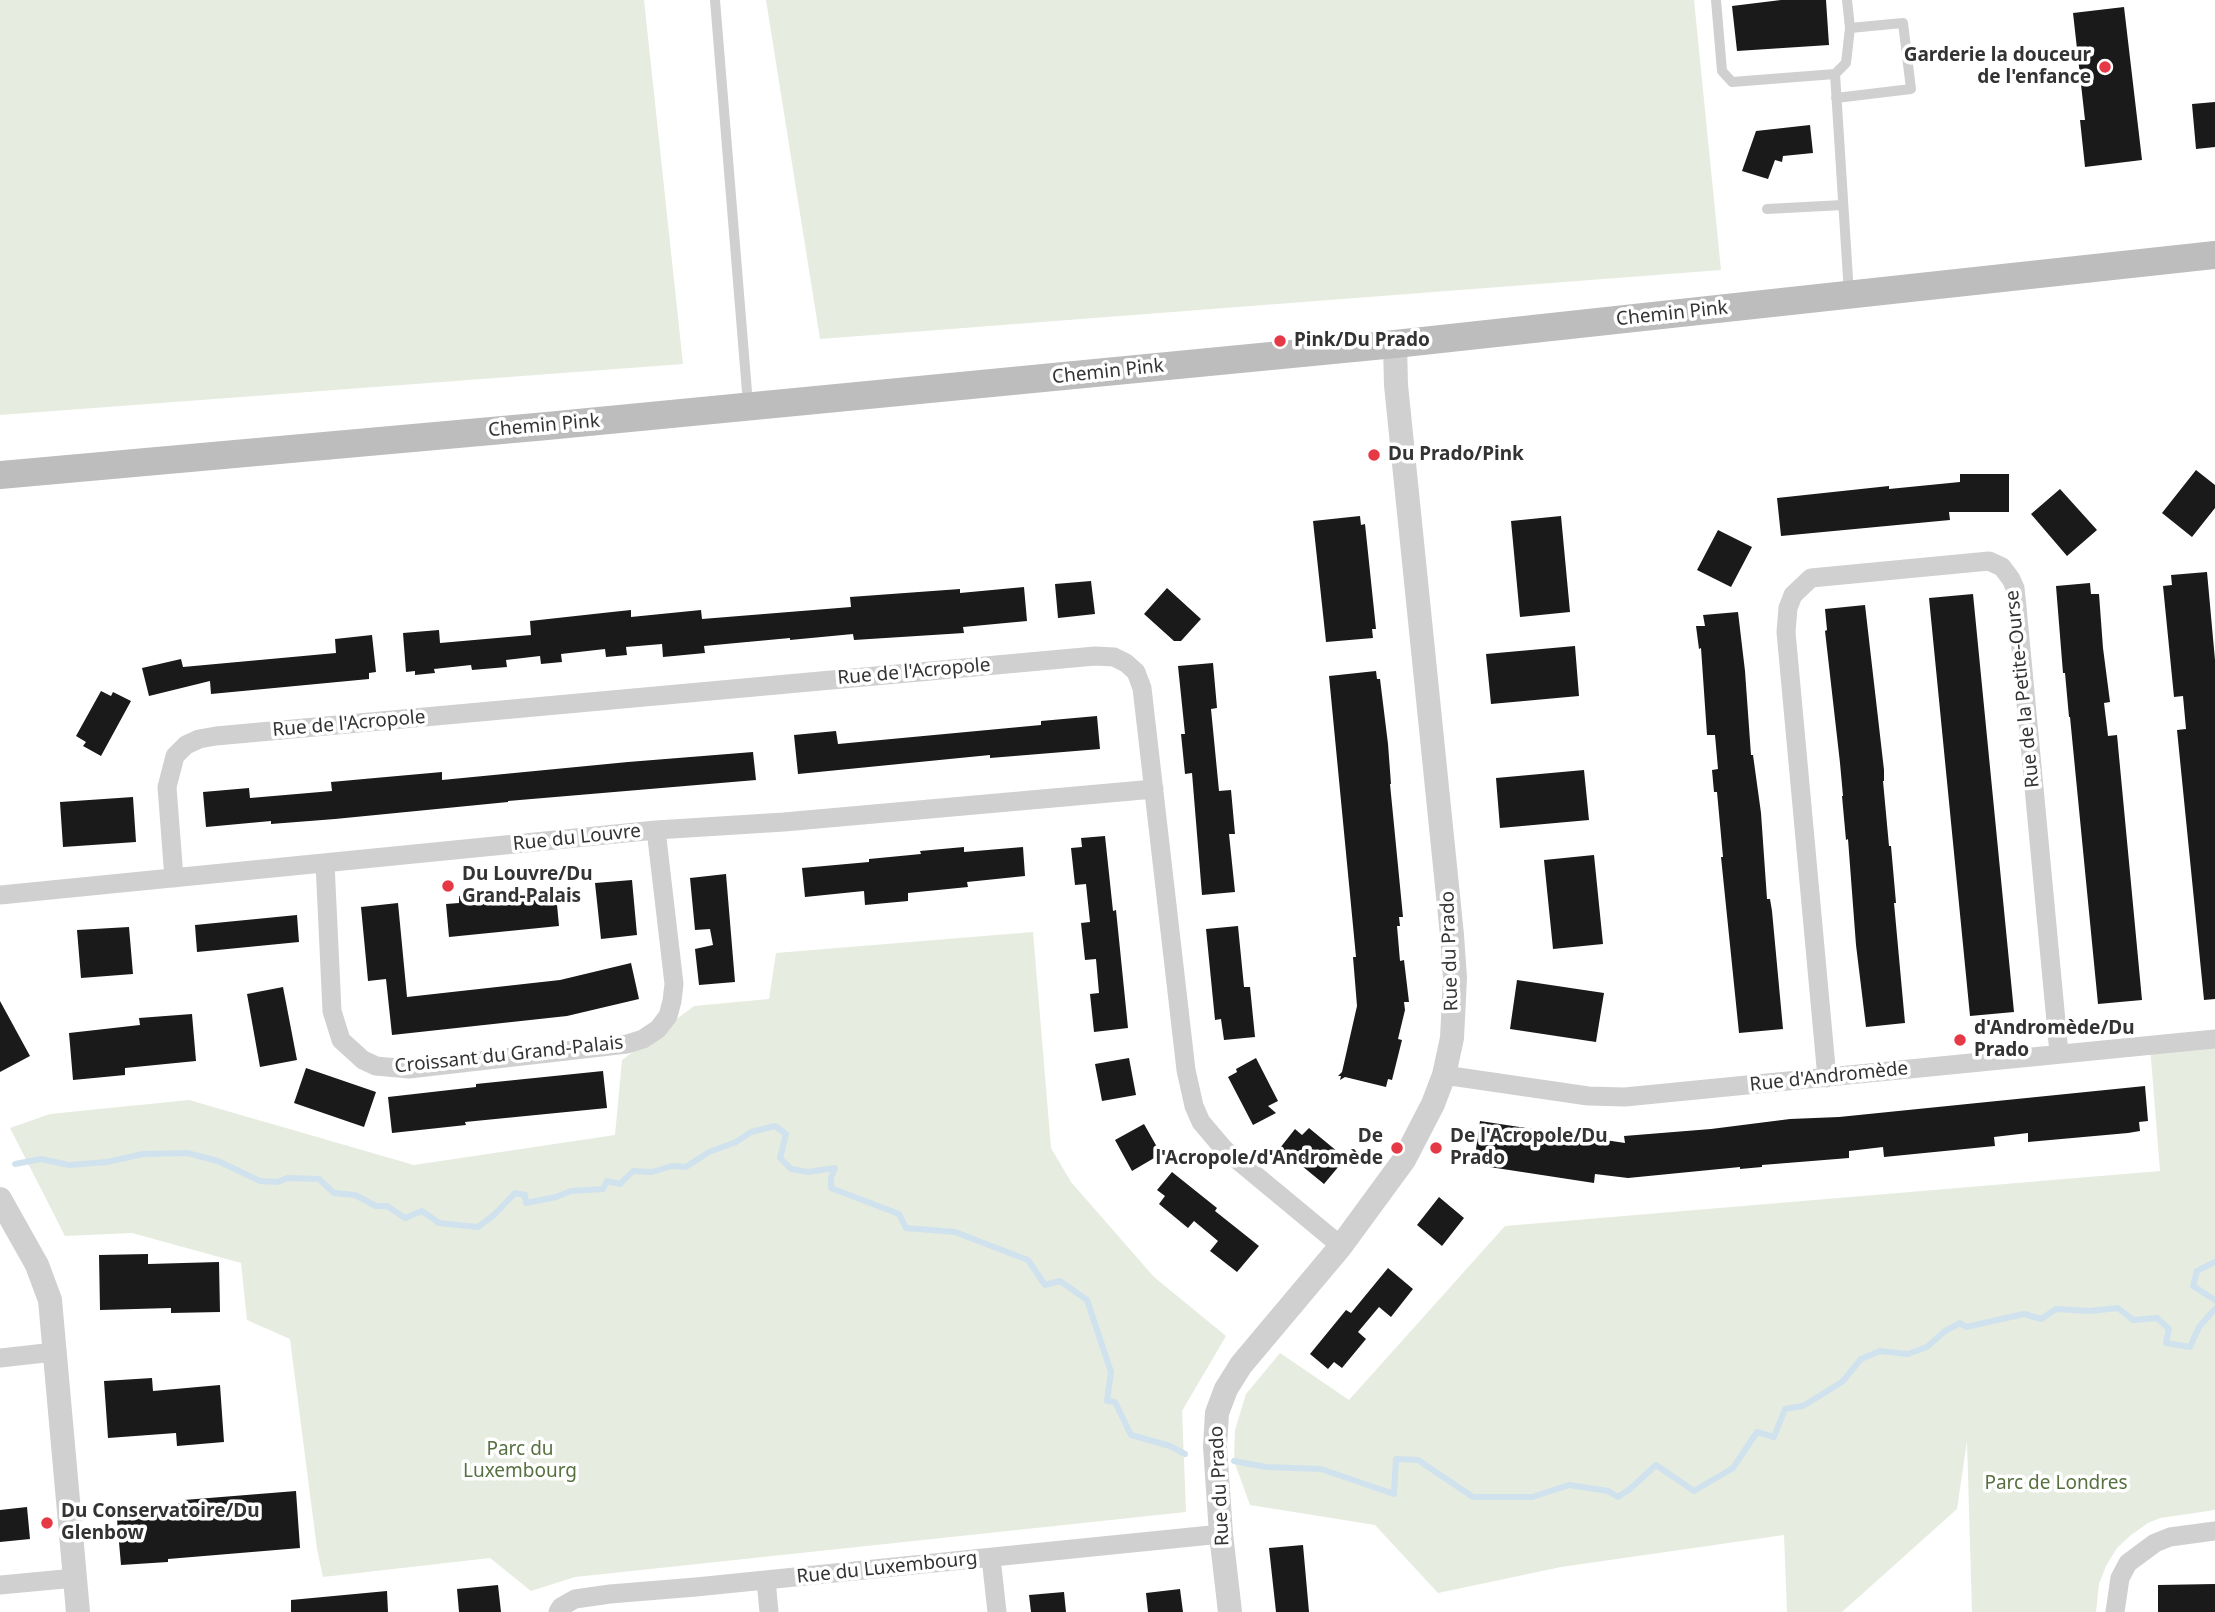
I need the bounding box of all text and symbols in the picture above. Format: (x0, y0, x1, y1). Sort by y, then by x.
place label: Garderie la douceur de l'enfance (1904, 45, 2091, 89)
marker: Garderie la douceur de l'enfance (2097, 59, 2113, 75)
street label: Chemin Pink (1615, 297, 1729, 331)
place label: Pink/Du Prado (1294, 330, 1430, 352)
marker: Pink/Du Prado (1272, 333, 1288, 349)
street label: Chemin Pink (1051, 355, 1165, 389)
street label: Chemin Pink (487, 410, 601, 442)
place label: Du Prado/Pink (1388, 444, 1524, 466)
marker: Du Prado/Pink (1366, 447, 1382, 463)
street label: Rue de la Petite-Ourse (2001, 589, 2045, 789)
street label: Rue de l'Acropole (837, 654, 991, 690)
street label: Rue de l'Acropole (272, 706, 426, 742)
street label: Rue du Louvre (512, 820, 642, 856)
place label: Du Louvre/Du Grand-Palais (462, 864, 592, 908)
marker: Du Louvre/Du Grand-Palais (440, 878, 456, 894)
street label: Rue du Prado (1437, 890, 1463, 1012)
place label: d'Andromède/Du Prado (1974, 1018, 2135, 1062)
street label: Croissant du Grand-Palais (394, 1032, 624, 1078)
marker: d'Andromède/Du Prado (1952, 1032, 1968, 1048)
street label: Rue d'Andromède (1749, 1057, 1909, 1097)
place label: De l'Acropole/d'Andromède (1155, 1126, 1383, 1170)
place label: De l'Acropole/Du Prado (1450, 1126, 1608, 1170)
marker: De l'Acropole/d'Andromède (1389, 1140, 1405, 1156)
marker: De l'Acropole/Du Prado (1428, 1140, 1444, 1156)
street label: Rue du Prado (1205, 1425, 1235, 1547)
park label: Parc du Luxembourg (463, 1439, 577, 1483)
park label: Parc de Londres (1984, 1473, 2128, 1495)
place label: Du Conservatoire/Du Glenbow (61, 1501, 260, 1545)
marker: Du Conservatoire/Du Glenbow (39, 1515, 55, 1531)
street label: Rue du Luxembourg (795, 1547, 979, 1589)

